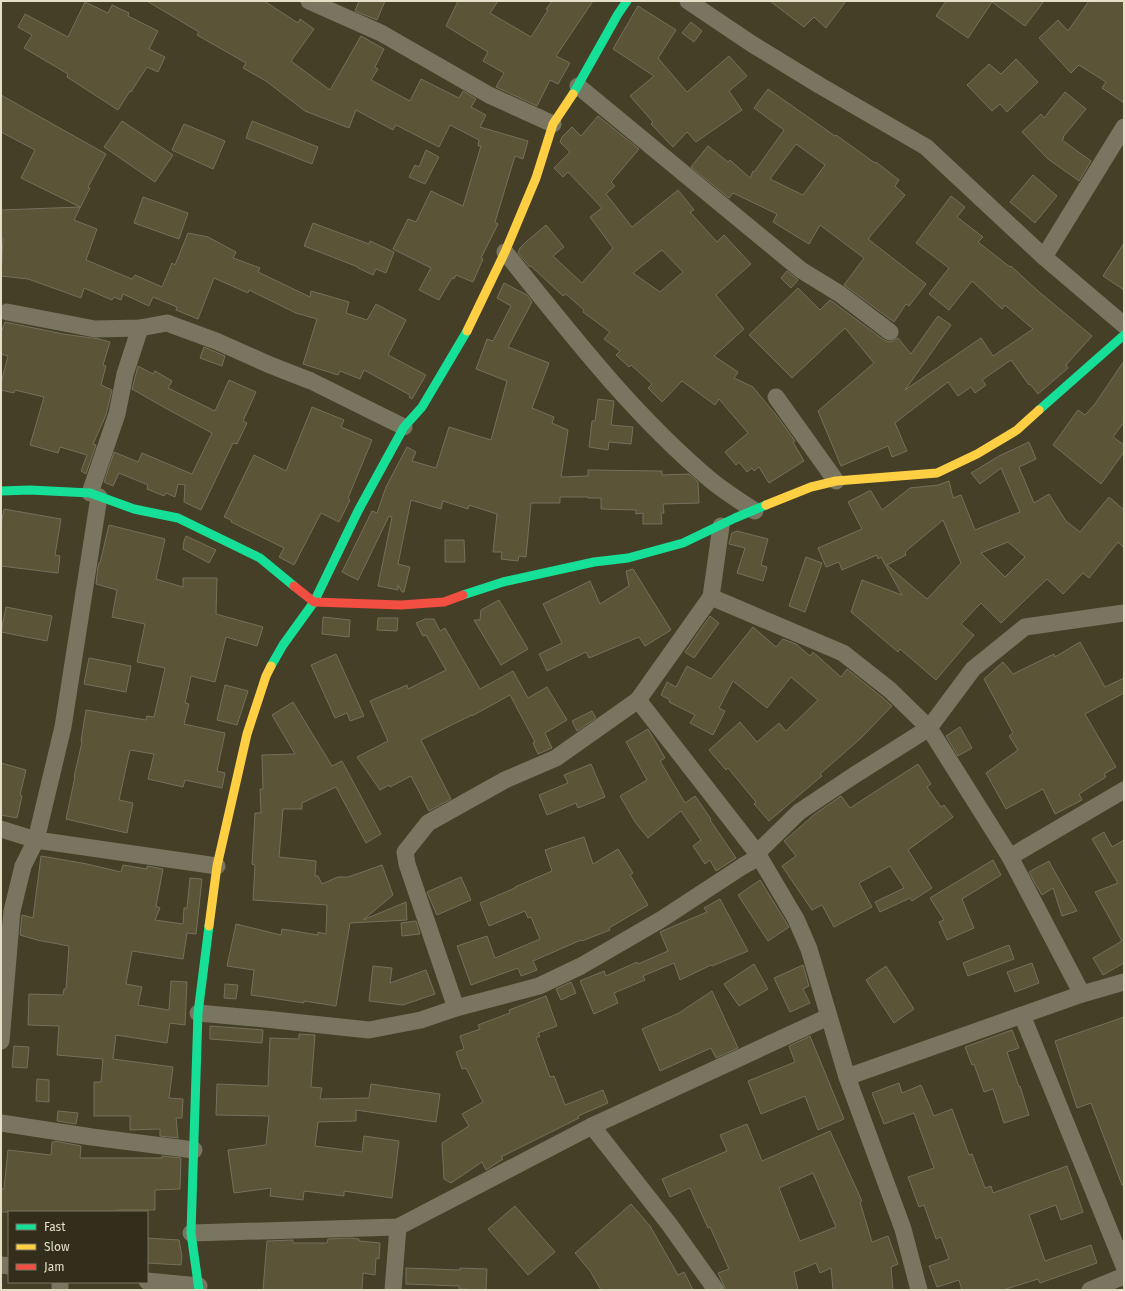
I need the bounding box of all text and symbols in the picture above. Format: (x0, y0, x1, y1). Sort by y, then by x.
legend (8, 1211, 148, 1283)
text: Fast (44, 1220, 66, 1234)
text: Slow (44, 1240, 70, 1254)
text: Jam (44, 1260, 64, 1274)

